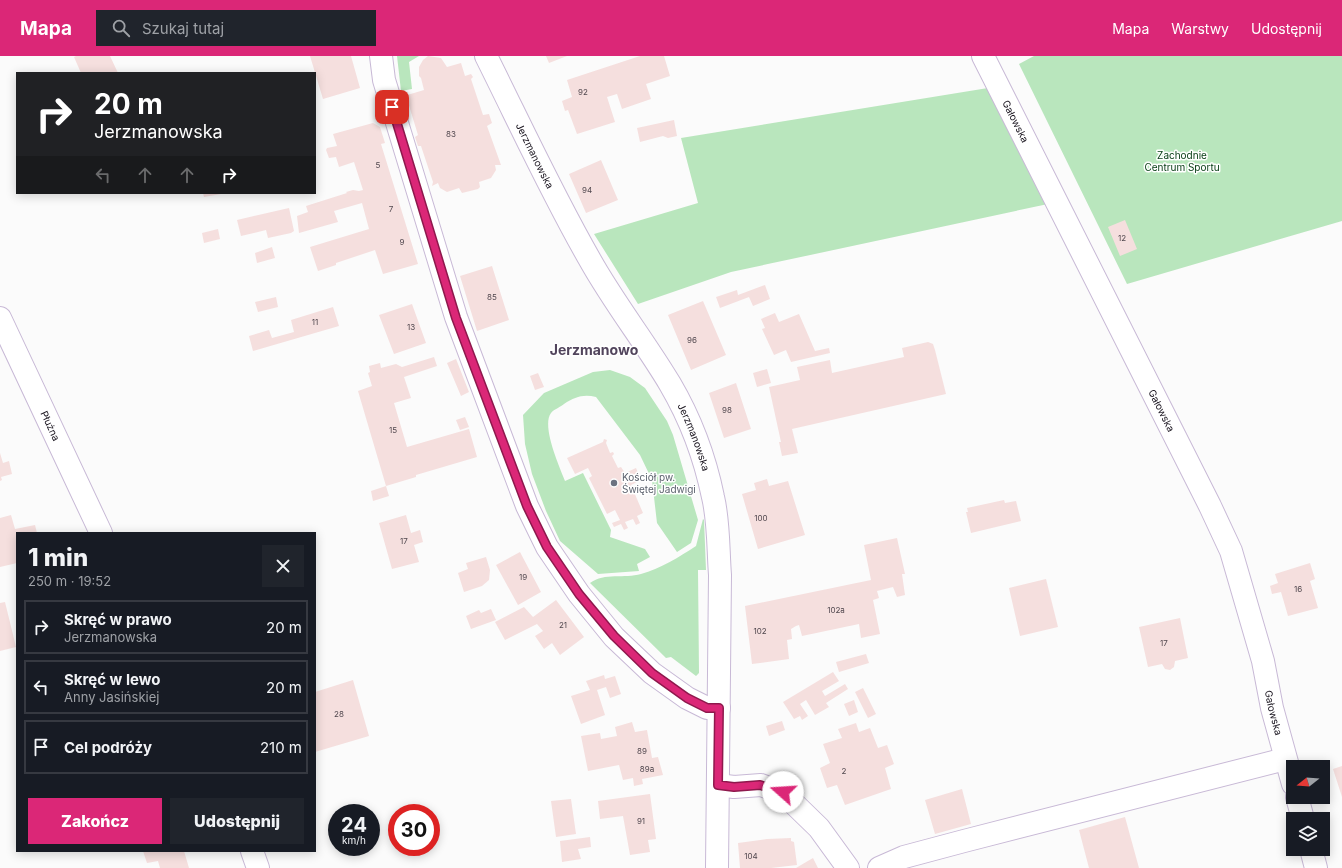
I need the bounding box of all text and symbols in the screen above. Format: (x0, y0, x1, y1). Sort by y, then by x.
search box (96, 10, 376, 46)
text: Mapa (20, 17, 72, 40)
icon: search (110, 17, 132, 39)
text: Szukaj tutaj (142, 19, 224, 38)
text: Mapa (1112, 20, 1149, 37)
text: Warstwy (1171, 20, 1229, 37)
text: Udostępnij (1251, 20, 1322, 37)
text: 20 m (94, 87, 163, 121)
house number: 92 (578, 87, 588, 97)
icon: right (28, 88, 80, 140)
pin (375, 90, 409, 124)
icon: arrive (381, 96, 403, 118)
street label: Gałowska (1000, 98, 1032, 144)
text: Jerzmanowska (94, 121, 223, 142)
street label: Jerzmanowska (514, 121, 556, 190)
house number: 83 (446, 129, 456, 139)
park label: Zachodnie Centrum Sportu (1144, 149, 1220, 173)
house number: 5 (376, 160, 381, 170)
icon: left (92, 164, 114, 186)
icon: ahead (134, 164, 156, 186)
icon: ahead (176, 164, 198, 186)
icon: right (218, 164, 240, 186)
house number: 94 (582, 185, 592, 195)
house number: 7 (389, 204, 394, 214)
house number: 12 (1118, 233, 1126, 243)
house number: 9 (400, 237, 405, 247)
house number: 85 (487, 292, 497, 302)
house number: 11 (312, 317, 318, 327)
house number: 13 (407, 322, 415, 332)
house number: 96 (687, 335, 697, 345)
district label: Jerzmanowo (550, 341, 639, 358)
street label: Gałowska (1146, 387, 1178, 434)
street label: Jerzmanowska (675, 401, 712, 472)
house number: 98 (722, 405, 732, 415)
street label: Płużna (38, 409, 63, 443)
house number: 15 (389, 425, 397, 435)
place label: Kościół pw. Świętej Jadwigi (622, 471, 696, 495)
marker: Kościół pw. Świętej Jadwigi (609, 478, 619, 488)
house number: 100 (754, 513, 768, 523)
house number: 17 (400, 536, 408, 546)
text: 1 min (28, 543, 88, 572)
button: close (262, 545, 304, 587)
house number: 19 (519, 572, 527, 582)
text: 250 m · 19:52 (28, 573, 111, 589)
house number: 16 (1294, 584, 1302, 594)
house number: 102a (827, 605, 845, 615)
text: Skręć w prawo (64, 610, 172, 629)
icon: right (30, 616, 52, 638)
text: 20 m (266, 618, 302, 637)
house number: 21 (559, 620, 567, 630)
house number: 102 (753, 626, 767, 636)
text: Jerzmanowska (64, 629, 157, 645)
house number: 17 (1160, 638, 1168, 648)
text: Skręć w lewo (64, 670, 160, 689)
icon: left (30, 676, 52, 698)
text: 20 m (266, 678, 302, 697)
text: Anny Jasińskiej (64, 689, 159, 705)
street label: Gałowska (1263, 689, 1285, 736)
house number: 28 (334, 709, 344, 719)
icon: arrive (30, 736, 52, 758)
text: Cel podróży (64, 738, 152, 757)
text: 210 m (260, 738, 302, 757)
house number: 89 (637, 746, 647, 756)
north arrow (1286, 760, 1330, 804)
map controls (1286, 760, 1330, 856)
house number: 89a (640, 764, 654, 774)
house number: 2 (842, 766, 847, 776)
position arrow (762, 771, 804, 813)
button: Zakończ (28, 798, 162, 844)
button: Udostępnij (170, 798, 304, 844)
speed limit sign: 30 (388, 804, 440, 856)
button: layers (1286, 812, 1330, 856)
text: 24 (341, 813, 367, 837)
house number: 91 (637, 816, 645, 826)
text: km/h (342, 834, 366, 846)
house number: 104 (744, 851, 758, 861)

